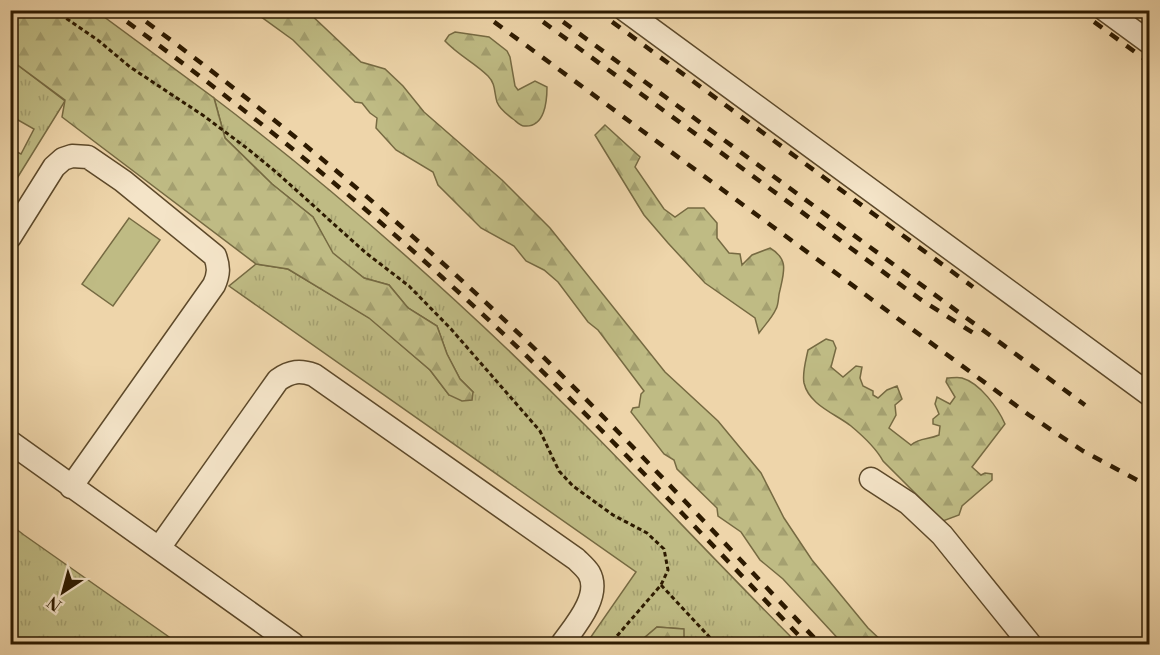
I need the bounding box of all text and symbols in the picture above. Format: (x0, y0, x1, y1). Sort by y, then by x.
north arrow (33, 562, 93, 622)
text: N (43, 591, 66, 615)

